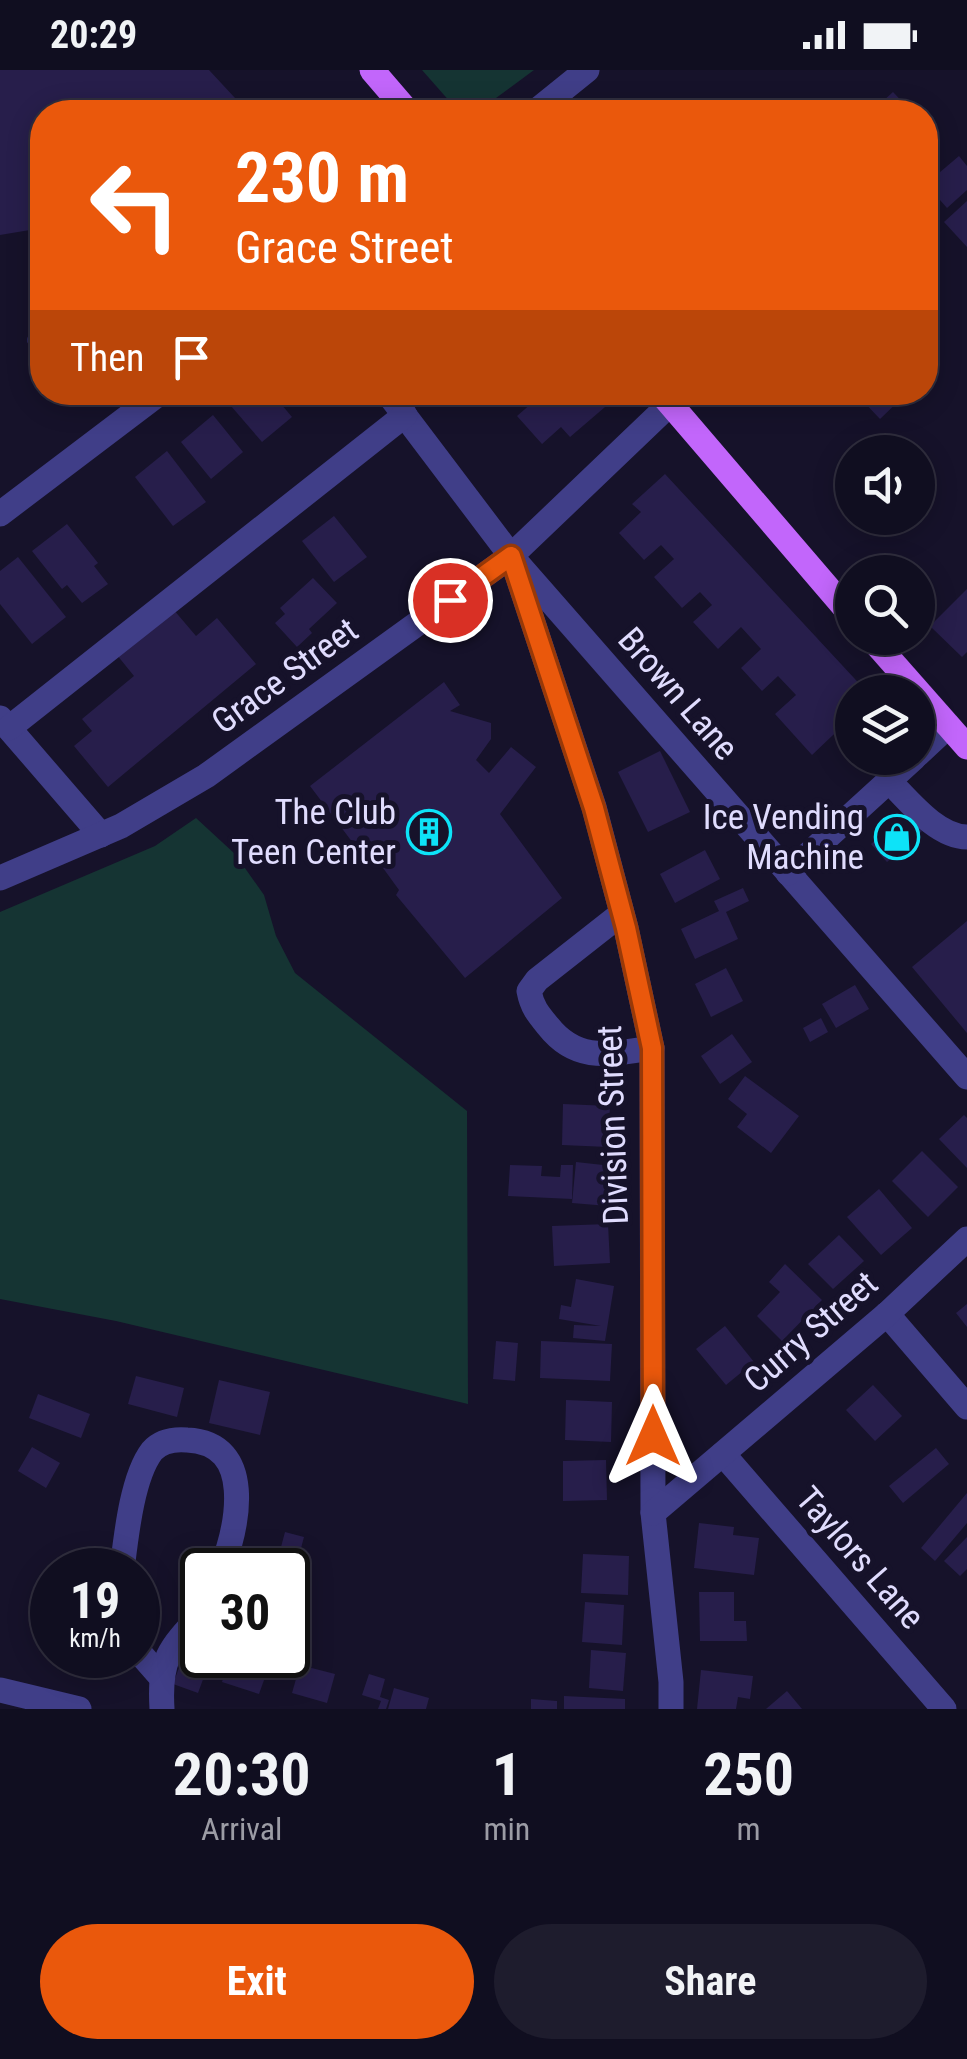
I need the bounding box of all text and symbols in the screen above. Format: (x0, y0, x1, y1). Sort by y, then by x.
text: 20:29 (50, 13, 137, 57)
text: 230 m (235, 137, 409, 219)
icon: left (70, 140, 200, 270)
text: Grace Street (235, 221, 454, 274)
icon: arrive (164, 330, 219, 385)
text: Then (70, 336, 144, 380)
map controls (835, 435, 935, 775)
button: sound (835, 435, 935, 535)
button: search (835, 555, 935, 655)
pin (408, 558, 493, 643)
icon: arrive (423, 573, 478, 628)
street label: Grace Street (204, 609, 366, 743)
street label: Brown Lane (610, 620, 746, 768)
button: layers (835, 675, 935, 775)
place label: The Club Teen Center (231, 792, 396, 873)
place label: Ice Vending Machine (703, 797, 864, 878)
building icon: The Club Teen Center (406, 809, 452, 855)
shop icon: Ice Vending Machine (874, 814, 920, 860)
street label: Division Street (589, 1025, 637, 1225)
street label: Curry Street (736, 1263, 886, 1401)
position arrow (601, 1384, 705, 1488)
street label: Taylors Lane (787, 1479, 933, 1637)
speed limit sign: 30 (180, 1548, 310, 1678)
text: 19 (70, 1572, 120, 1630)
text: km/h (69, 1624, 121, 1653)
text: 20:30 (173, 1739, 311, 1810)
text: 1 (492, 1739, 522, 1810)
text: 250 (703, 1739, 794, 1810)
text: Arrival (201, 1810, 282, 1848)
text: min (483, 1810, 530, 1848)
text: m (737, 1810, 761, 1848)
button: Exit (40, 1924, 474, 2039)
button: Share (494, 1924, 927, 2039)

